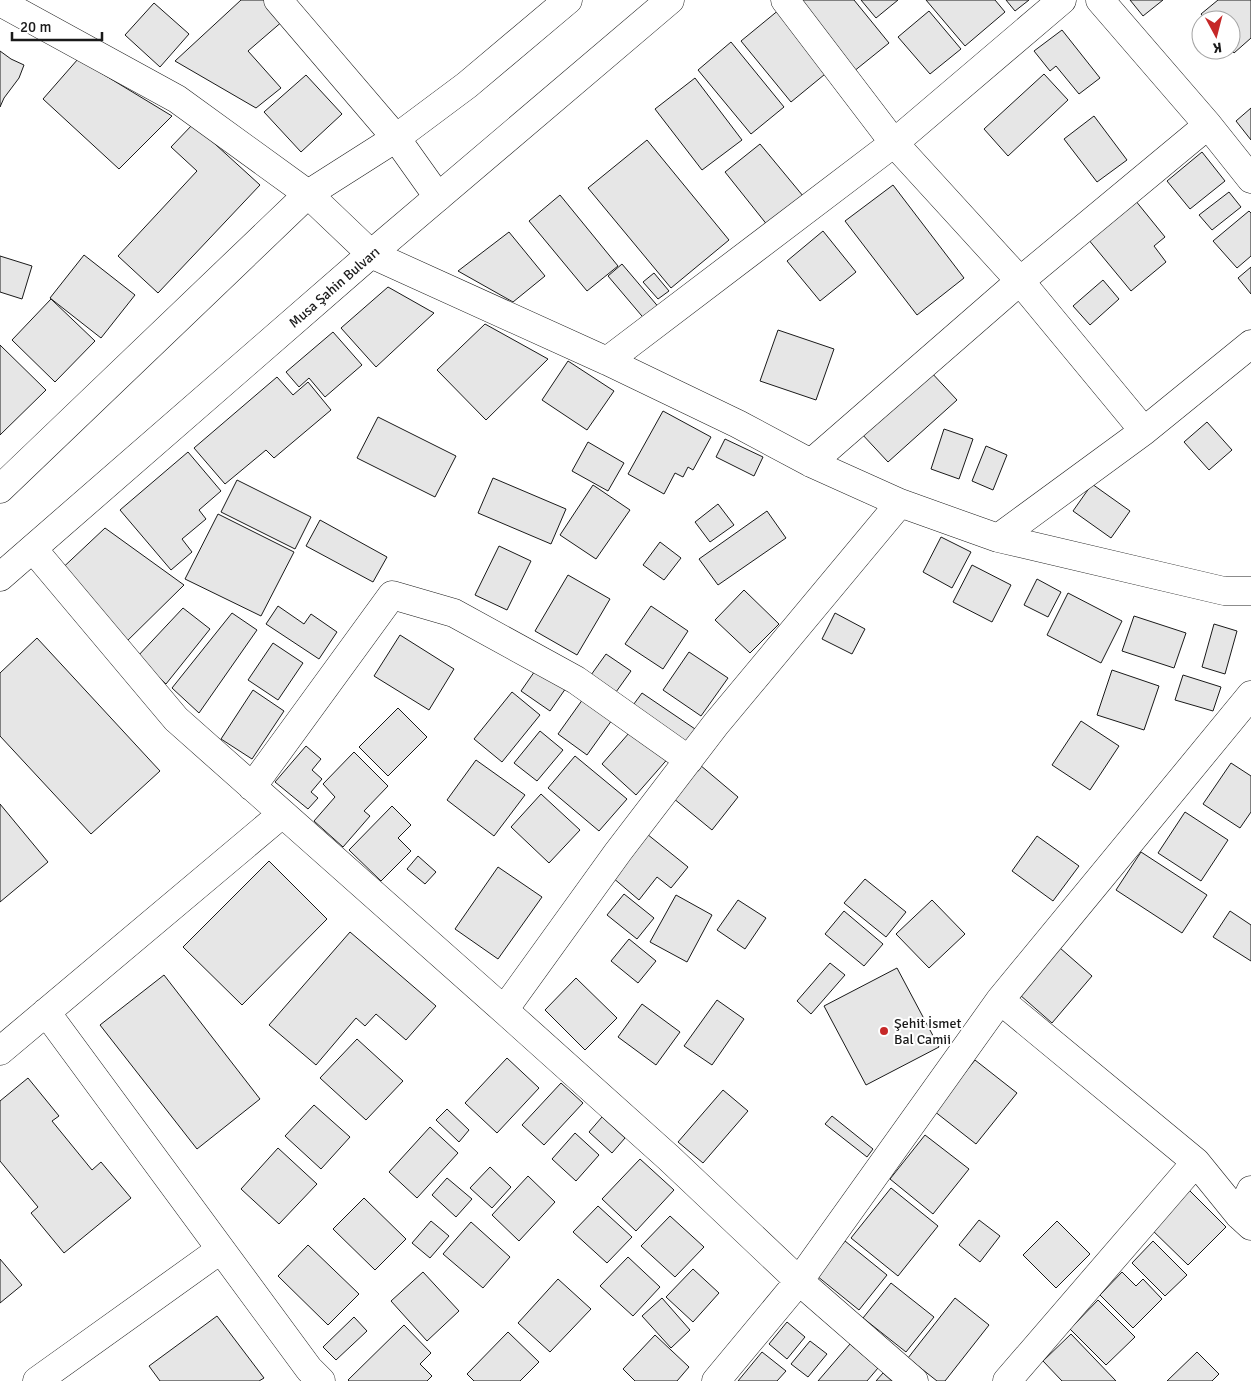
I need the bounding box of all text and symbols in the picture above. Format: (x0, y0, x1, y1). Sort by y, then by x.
scale bar (12, 10, 102, 42)
north arrow (1191, 10, 1241, 60)
text: 20 m (20, 18, 51, 36)
text: K (1212, 38, 1223, 56)
street label: Musa Şahin Bulvarı (285, 243, 383, 332)
place label: Şehit İsmet Bal Camii (894, 1015, 962, 1048)
marker: Şehit İsmet Bal Camii (878, 1025, 890, 1037)

